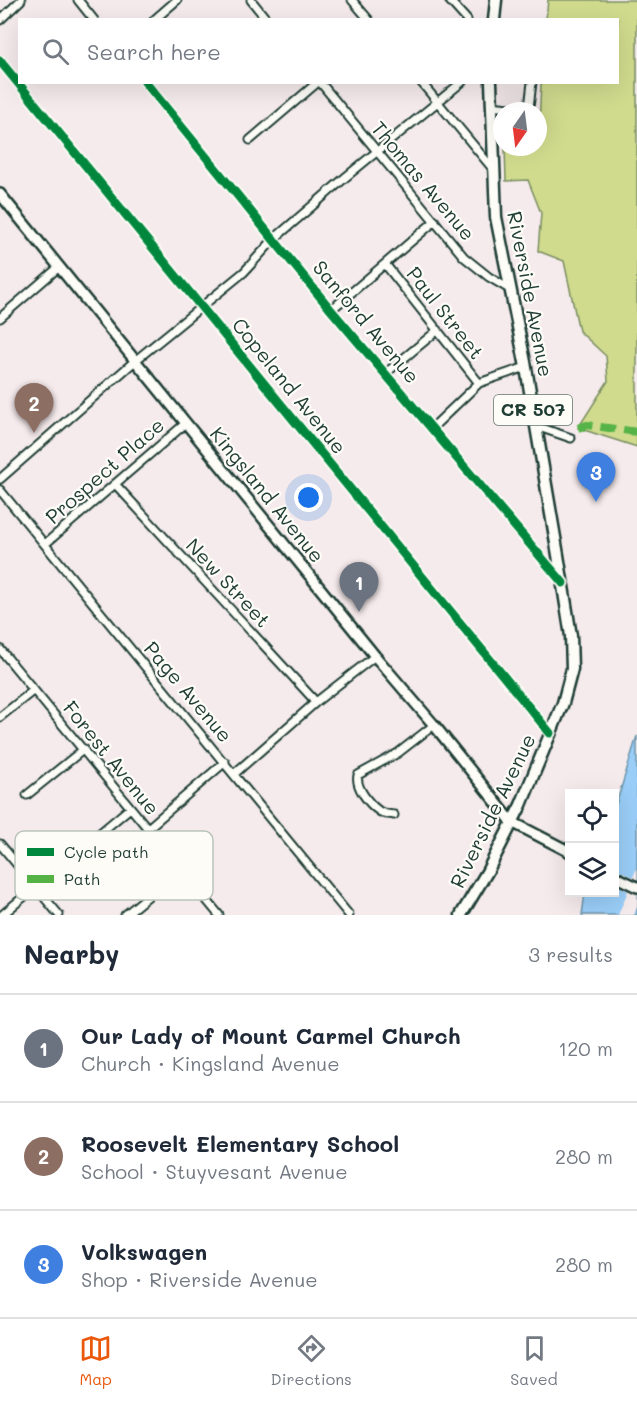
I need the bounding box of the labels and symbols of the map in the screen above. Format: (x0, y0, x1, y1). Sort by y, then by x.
north arrow (493, 102, 547, 156)
street label: Thomas Avenue (366, 115, 481, 245)
street label: Riverside Avenue (502, 209, 560, 379)
street label: Sanford Avenue (308, 254, 426, 388)
street label: Paul Street (401, 261, 490, 364)
street label: Copeland Avenue (227, 312, 353, 459)
pin: 2 (15, 384, 54, 433)
road number: CR 507 (494, 395, 572, 425)
street label: Prospect Place (39, 411, 169, 529)
street label: Kingsland Avenue (205, 421, 331, 568)
pin: 3 (576, 452, 616, 502)
your location (294, 483, 323, 512)
street label: New Street (181, 532, 277, 632)
pin: 1 (340, 562, 378, 612)
street label: Page Avenue (139, 635, 239, 747)
street label: Forest Avenue (58, 695, 166, 820)
street label: Riverside Avenue (443, 729, 541, 892)
legend (15, 831, 213, 900)
text: Cycle path (64, 841, 148, 862)
text: Path (64, 868, 100, 889)

